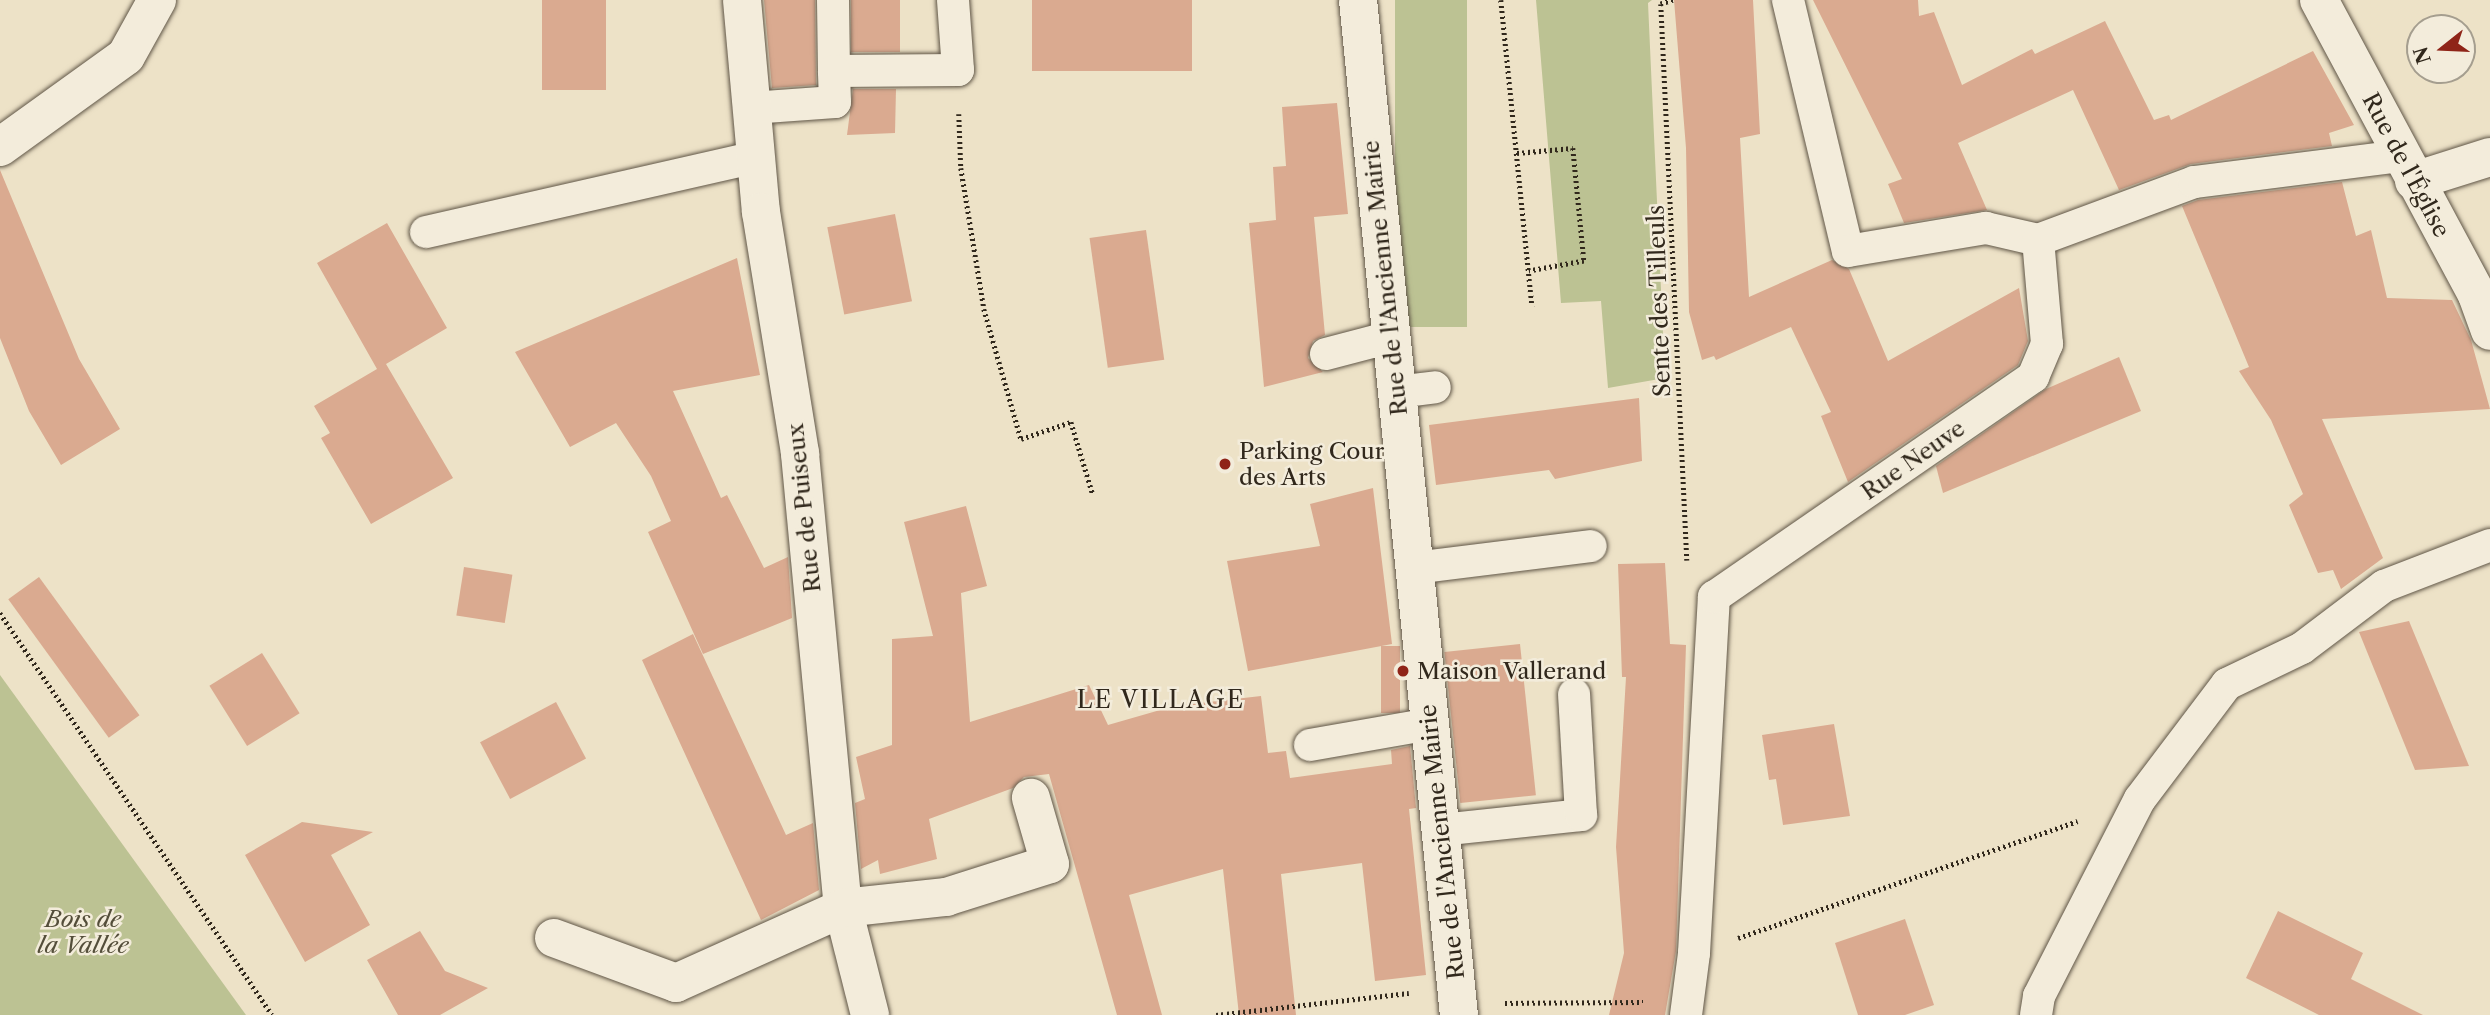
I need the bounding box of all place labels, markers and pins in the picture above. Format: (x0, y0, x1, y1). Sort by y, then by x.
place label: Parking Cour des Arts (1239, 437, 1384, 491)
marker: Parking Cour des Arts (1217, 456, 1233, 472)
place label: Maison Vallerand (1417, 657, 1607, 685)
marker: Maison Vallerand (1395, 663, 1411, 679)

